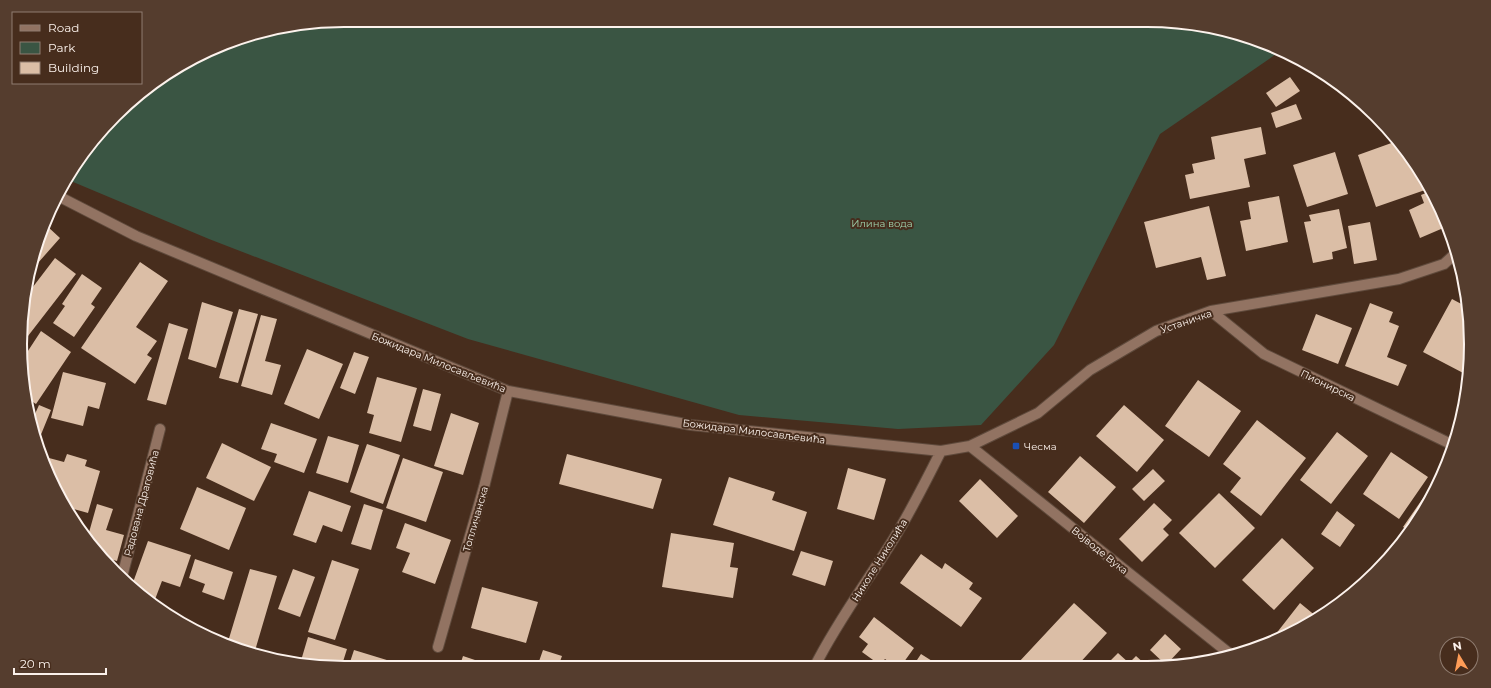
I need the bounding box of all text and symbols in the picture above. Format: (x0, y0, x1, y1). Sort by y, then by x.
legend (12, 12, 142, 84)
text: Road (48, 20, 79, 35)
text: Park (48, 40, 76, 55)
text: Building (48, 60, 99, 75)
park label: Илина вода (851, 217, 913, 230)
street label: Устаничка (1159, 307, 1214, 336)
street label: Божидара Милосављевића (370, 329, 508, 395)
street label: Пионирска (1298, 367, 1357, 404)
street label: Божидара Милосављевића (682, 416, 826, 447)
place label: Чесма (1024, 440, 1057, 453)
marker: Чесма (1011, 441, 1021, 451)
street label: Радована Драговића (121, 448, 162, 558)
street label: Топличанска (460, 485, 491, 553)
street label: Николе Николића (849, 517, 910, 604)
street label: Војводе Вука (1069, 524, 1131, 577)
north arrow (1439, 636, 1479, 676)
text: N (1452, 638, 1463, 654)
scale bar (14, 650, 106, 676)
text: 20 m (20, 656, 51, 671)

